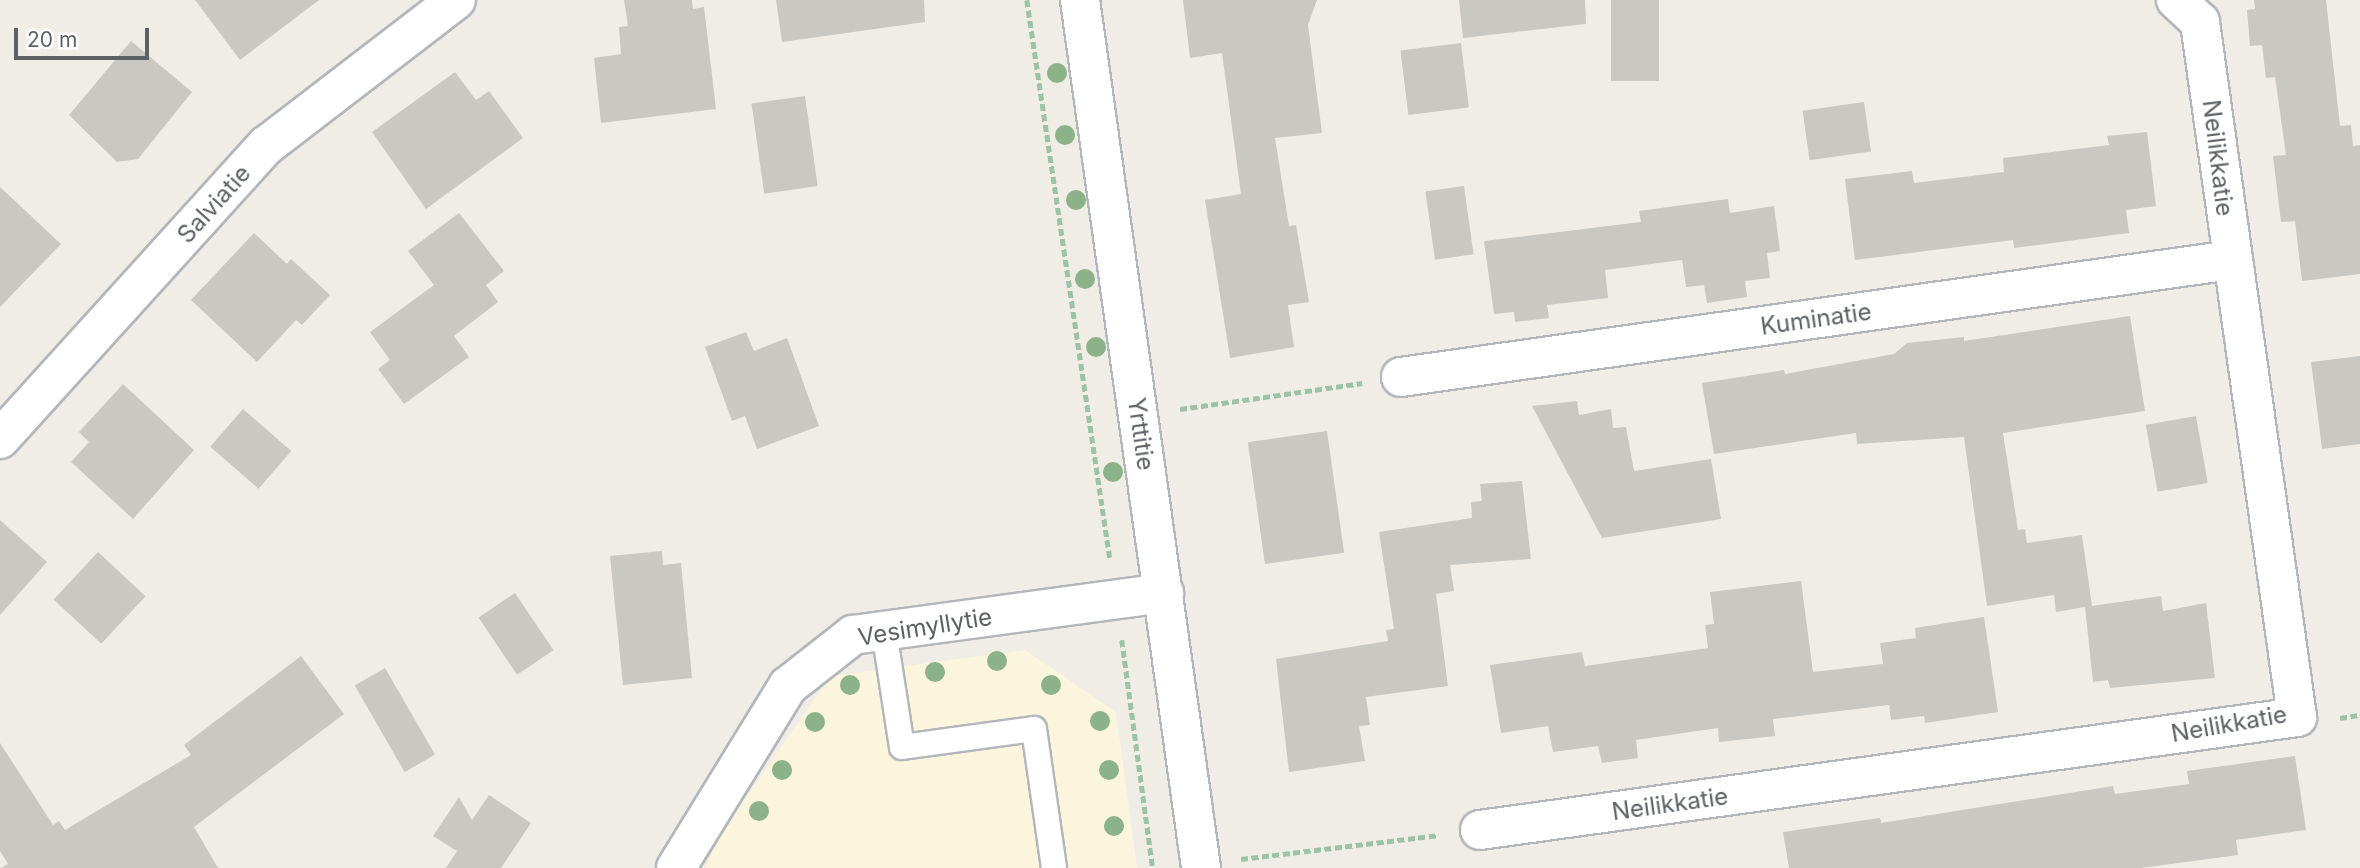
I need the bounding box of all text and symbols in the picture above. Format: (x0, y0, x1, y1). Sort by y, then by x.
scale bar (18, 14, 152, 58)
text: 20 m (27, 27, 77, 52)
street label: Neilikkatie (2197, 98, 2239, 218)
street label: Salviatie (171, 159, 257, 249)
street label: Kuminatie (1759, 297, 1873, 341)
street label: Yrttitie (1122, 396, 1160, 472)
street label: Vesimyllytie (856, 602, 994, 652)
street label: Neilikkatie (2169, 700, 2289, 748)
street label: Neilikkatie (1610, 782, 1730, 826)

